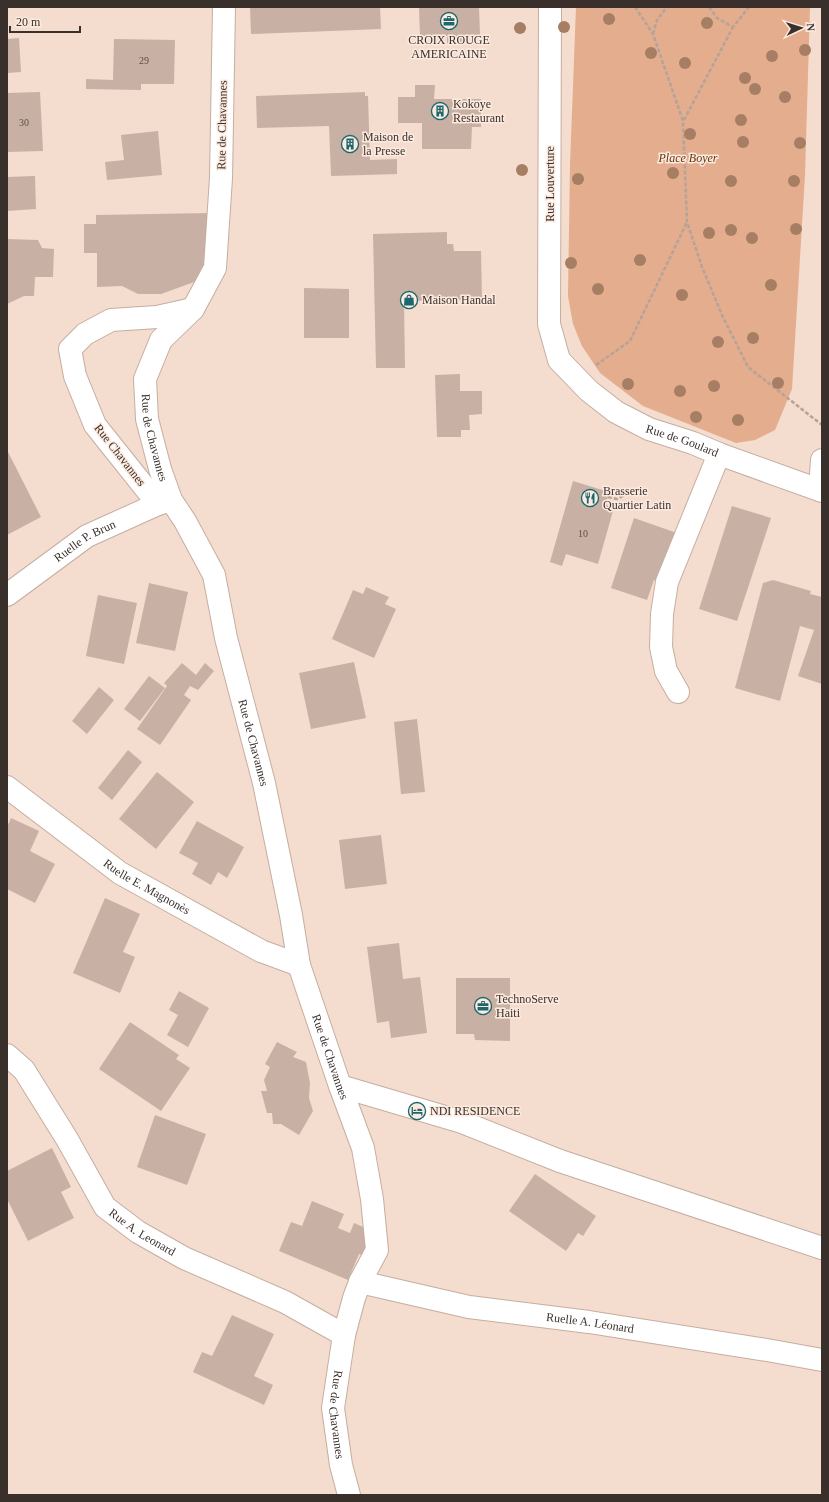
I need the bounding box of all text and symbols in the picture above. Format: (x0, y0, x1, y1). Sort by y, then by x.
scale bar (10, 8, 80, 34)
north arrow (781, 8, 821, 48)
office icon: CROIX ROUGE AMERICAINE (439, 11, 459, 31)
text: 20 m (16, 15, 41, 29)
text: N (805, 23, 817, 32)
place label: CROIX ROUGE AMERICAINE (408, 33, 490, 61)
house number: 29 (139, 55, 149, 66)
street label: Rue de Chavannes (214, 80, 230, 170)
place label: Kokoye Restaurant (453, 97, 505, 125)
building icon: Kokoye Restaurant (430, 101, 450, 121)
house number: 30 (19, 117, 29, 128)
place label: Maison de la Presse (363, 130, 413, 158)
building icon: Maison de la Presse (340, 134, 360, 154)
street label: Rue Louverture (543, 146, 557, 222)
park label: Place Boyer (658, 151, 718, 165)
shop icon: Maison Handal (399, 290, 419, 310)
place label: Maison Handal (422, 293, 496, 307)
street label: Rue de Chavannes (139, 393, 171, 483)
street label: Rue Chavannes (91, 421, 149, 489)
street label: Rue de Goulard (644, 421, 721, 460)
place label: Brasserie Quartier Latin (603, 484, 671, 512)
restaurant icon: Brasserie Quartier Latin (580, 488, 600, 508)
street label: Ruelle P. Brun (51, 517, 118, 565)
house number: 10 (578, 528, 588, 539)
street label: Rue de Chavannes (235, 698, 272, 788)
street label: Ruelle E. Magnonès (101, 856, 193, 917)
place label: TechnoServe Haiti (496, 992, 558, 1020)
office icon: TechnoServe Haiti (473, 996, 493, 1016)
street label: Rue de Chavannes (309, 1012, 352, 1102)
hotel icon: NDI RESIDENCE (407, 1101, 427, 1121)
place label: NDI RESIDENCE (430, 1104, 520, 1118)
street label: Rue A. Leonard (106, 1206, 178, 1259)
street label: Ruelle A. Léonard (546, 1310, 635, 1336)
street label: Rue de Chavannes (326, 1369, 347, 1460)

